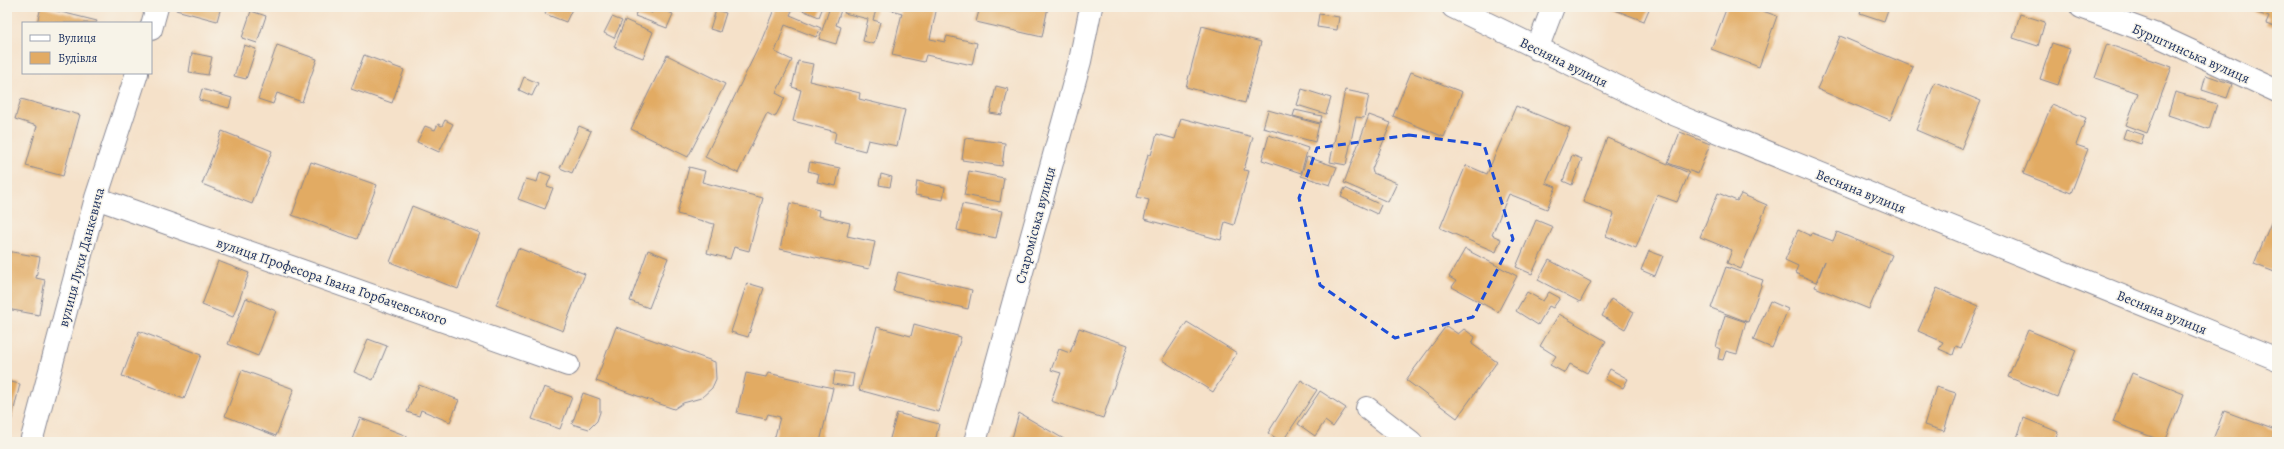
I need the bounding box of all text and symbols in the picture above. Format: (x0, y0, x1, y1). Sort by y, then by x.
street label: Бурштинська вулиця (2129, 19, 2253, 88)
legend (22, 22, 152, 74)
text: Вулиця (58, 30, 96, 46)
street label: Весняна вулиця (1517, 33, 1611, 92)
text: Будівля (58, 50, 98, 66)
street label: Староміська вулиця (1011, 164, 1060, 286)
street label: Весняна вулиця (1813, 165, 1909, 218)
street label: вулиця Луки Данкевича (54, 185, 109, 329)
street label: вулиця Професора Івана Горбачевського (214, 233, 450, 330)
street label: Весняна вулиця (2114, 286, 2210, 339)

